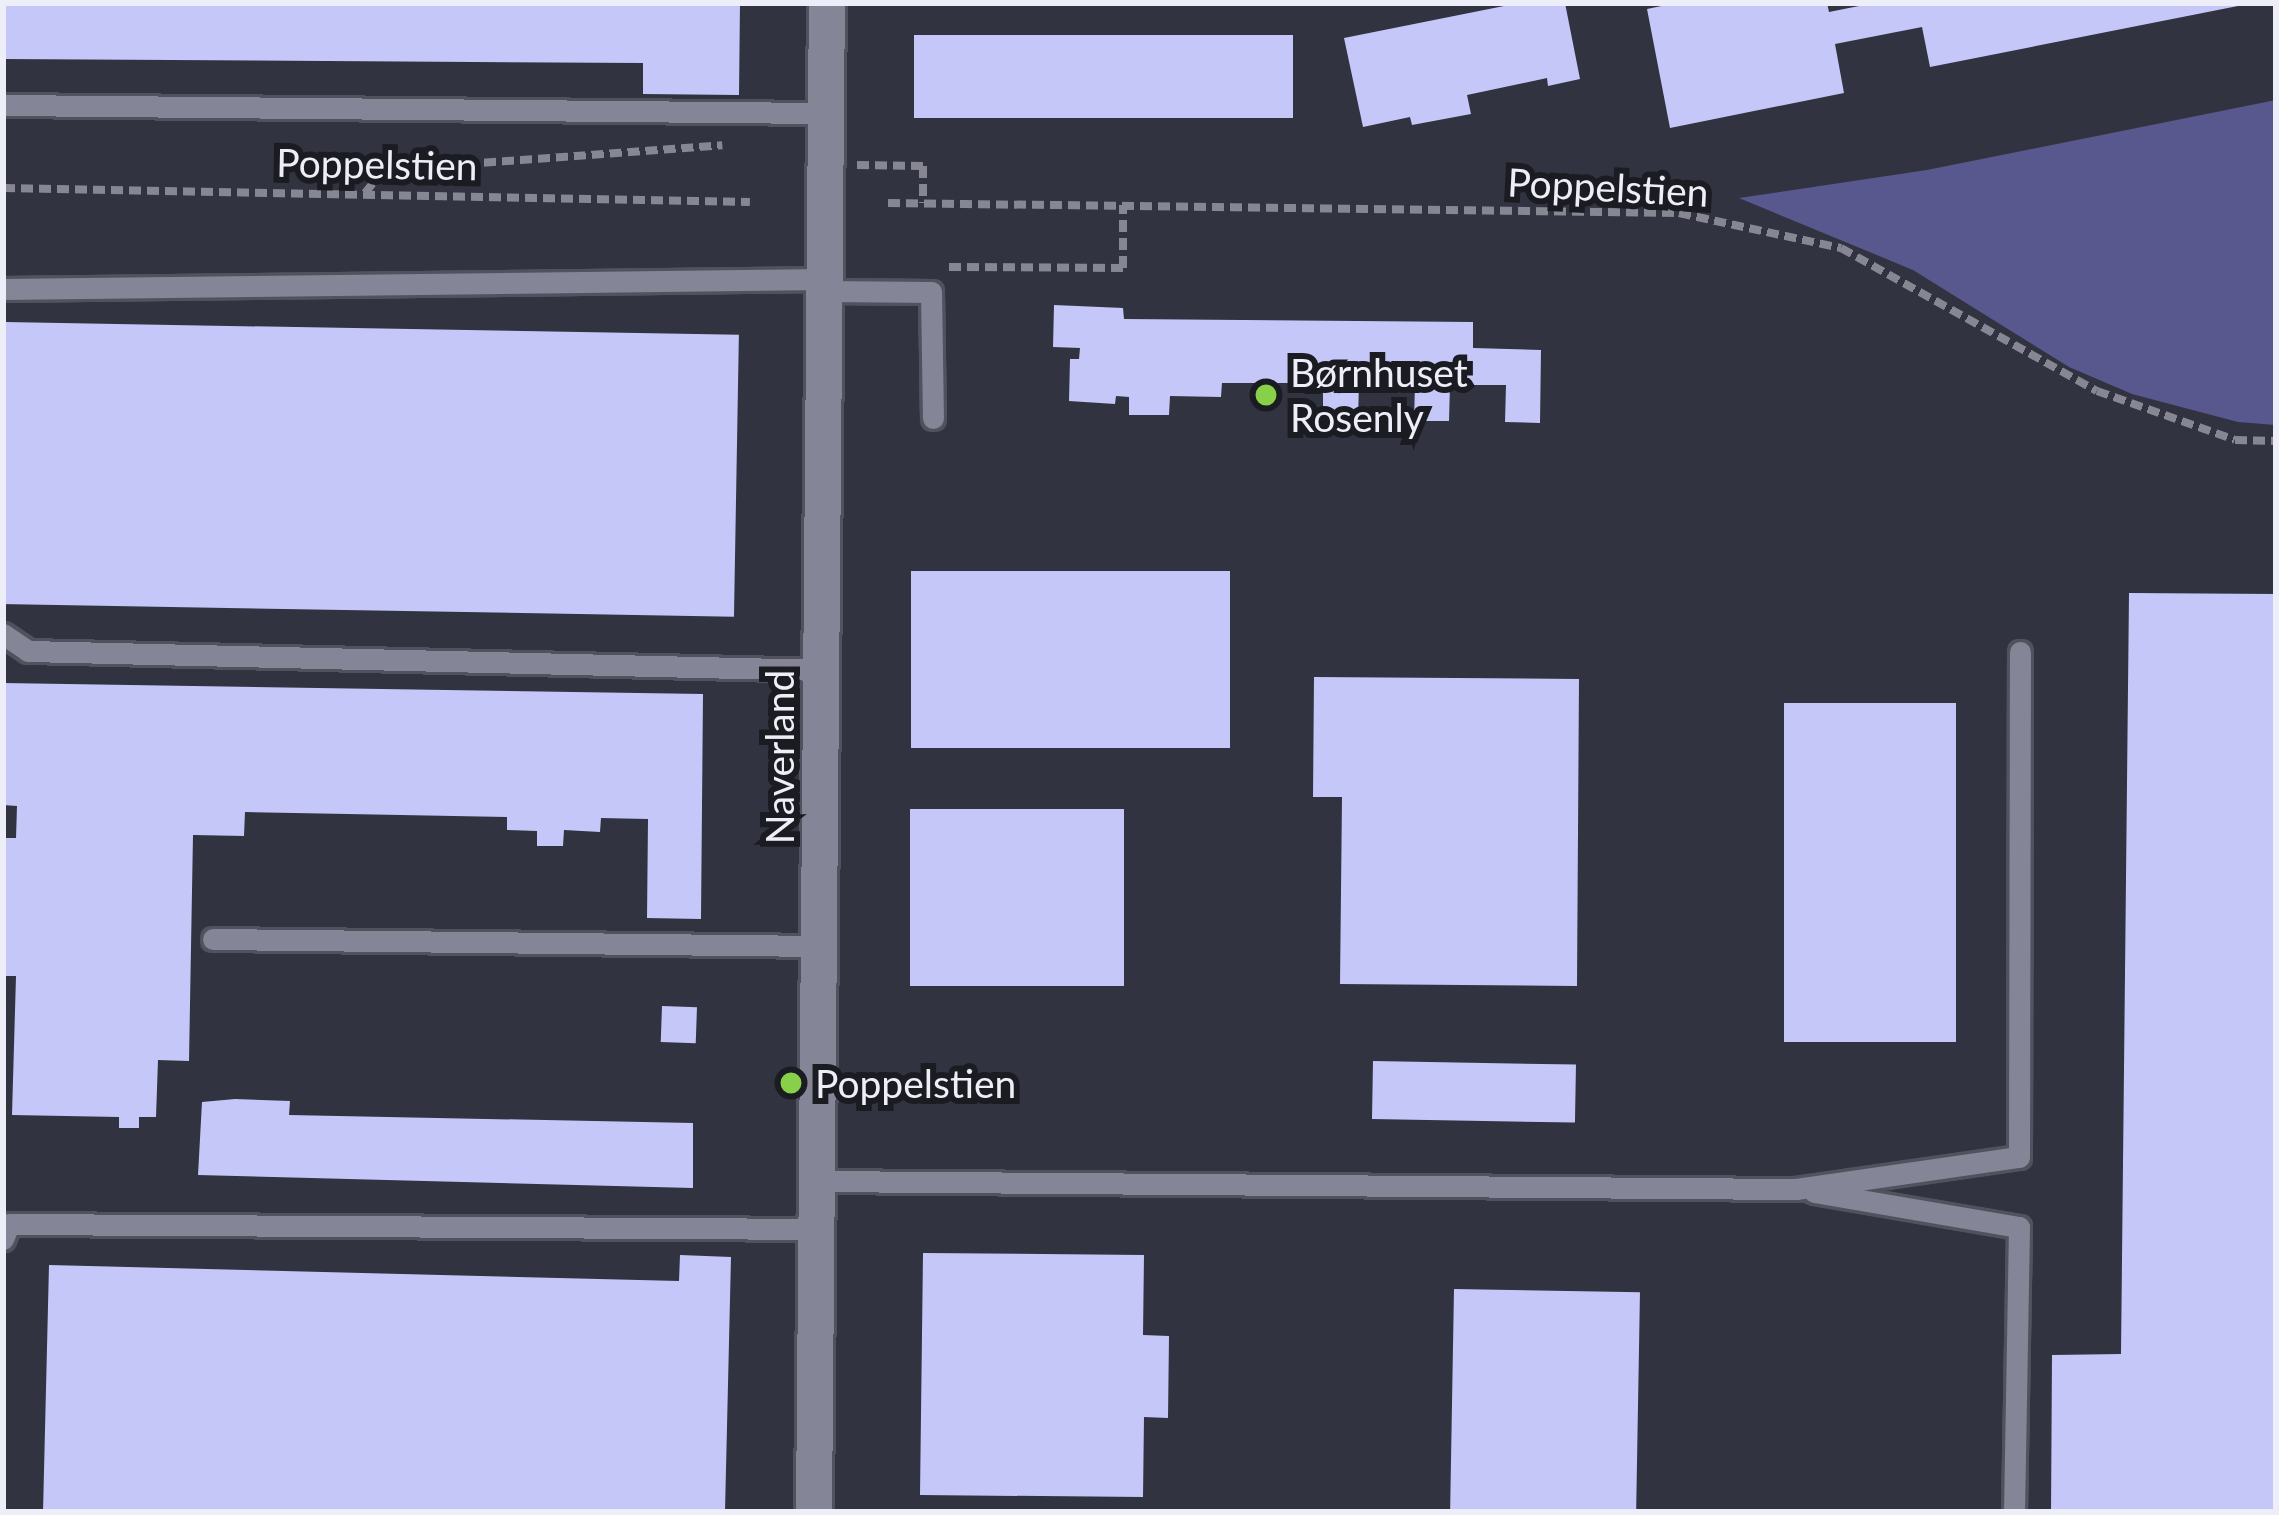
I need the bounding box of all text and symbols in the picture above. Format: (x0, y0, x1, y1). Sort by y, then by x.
street label: Poppelstien (276, 139, 478, 189)
street label: Poppelstien (1506, 158, 1710, 216)
place label: Børnhuset Rosenly (1290, 350, 1468, 441)
marker: Børnhuset Rosenly (1253, 382, 1279, 408)
street label: Naverland (756, 670, 802, 844)
place label: Poppelstien (815, 1060, 1016, 1106)
marker: Poppelstien (778, 1070, 804, 1096)

